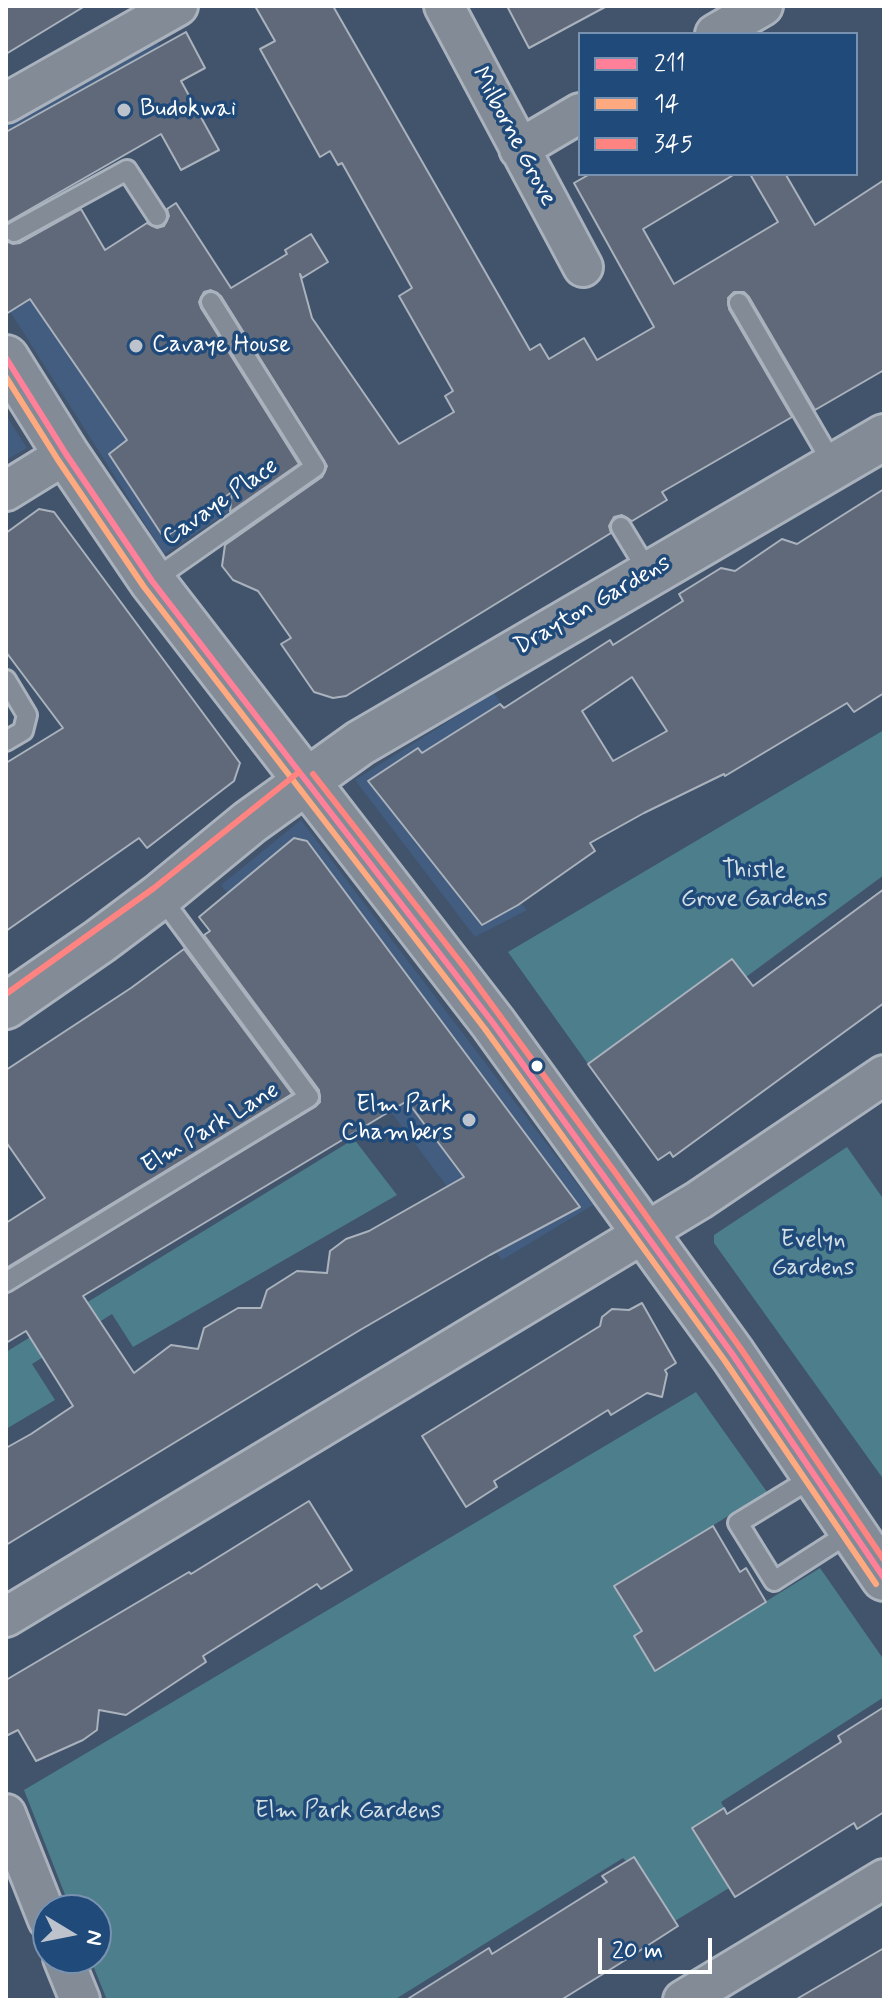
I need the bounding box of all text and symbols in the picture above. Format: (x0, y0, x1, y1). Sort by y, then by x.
legend (578, 32, 858, 176)
text: 211 (654, 49, 685, 80)
street label: Milborne Grove (464, 63, 562, 211)
text: 14 (654, 89, 679, 120)
place label: Budokwai (140, 96, 236, 124)
marker: Budokwai (115, 101, 133, 119)
text: 345 (654, 129, 693, 160)
place label: Cavaye House (152, 332, 290, 360)
marker: Cavaye House (127, 337, 145, 355)
street label: Cavaye Place (158, 453, 284, 553)
street label: Drayton Gardens (510, 550, 676, 662)
park label: Thistle Grove Gardens (681, 858, 827, 914)
unlabelled marker (529, 1058, 545, 1074)
street label: Elm Park Lane (137, 1077, 285, 1181)
place label: Elm Park Chambers (341, 1092, 453, 1148)
marker: Elm Park Chambers (460, 1111, 478, 1129)
park label: Evelyn Gardens (772, 1227, 854, 1283)
park label: Elm Park Gardens (255, 1798, 441, 1826)
north arrow (32, 1894, 112, 1974)
scale bar (602, 1922, 716, 1972)
text: N (79, 1928, 109, 1947)
text: 20 m (612, 1936, 663, 1967)

